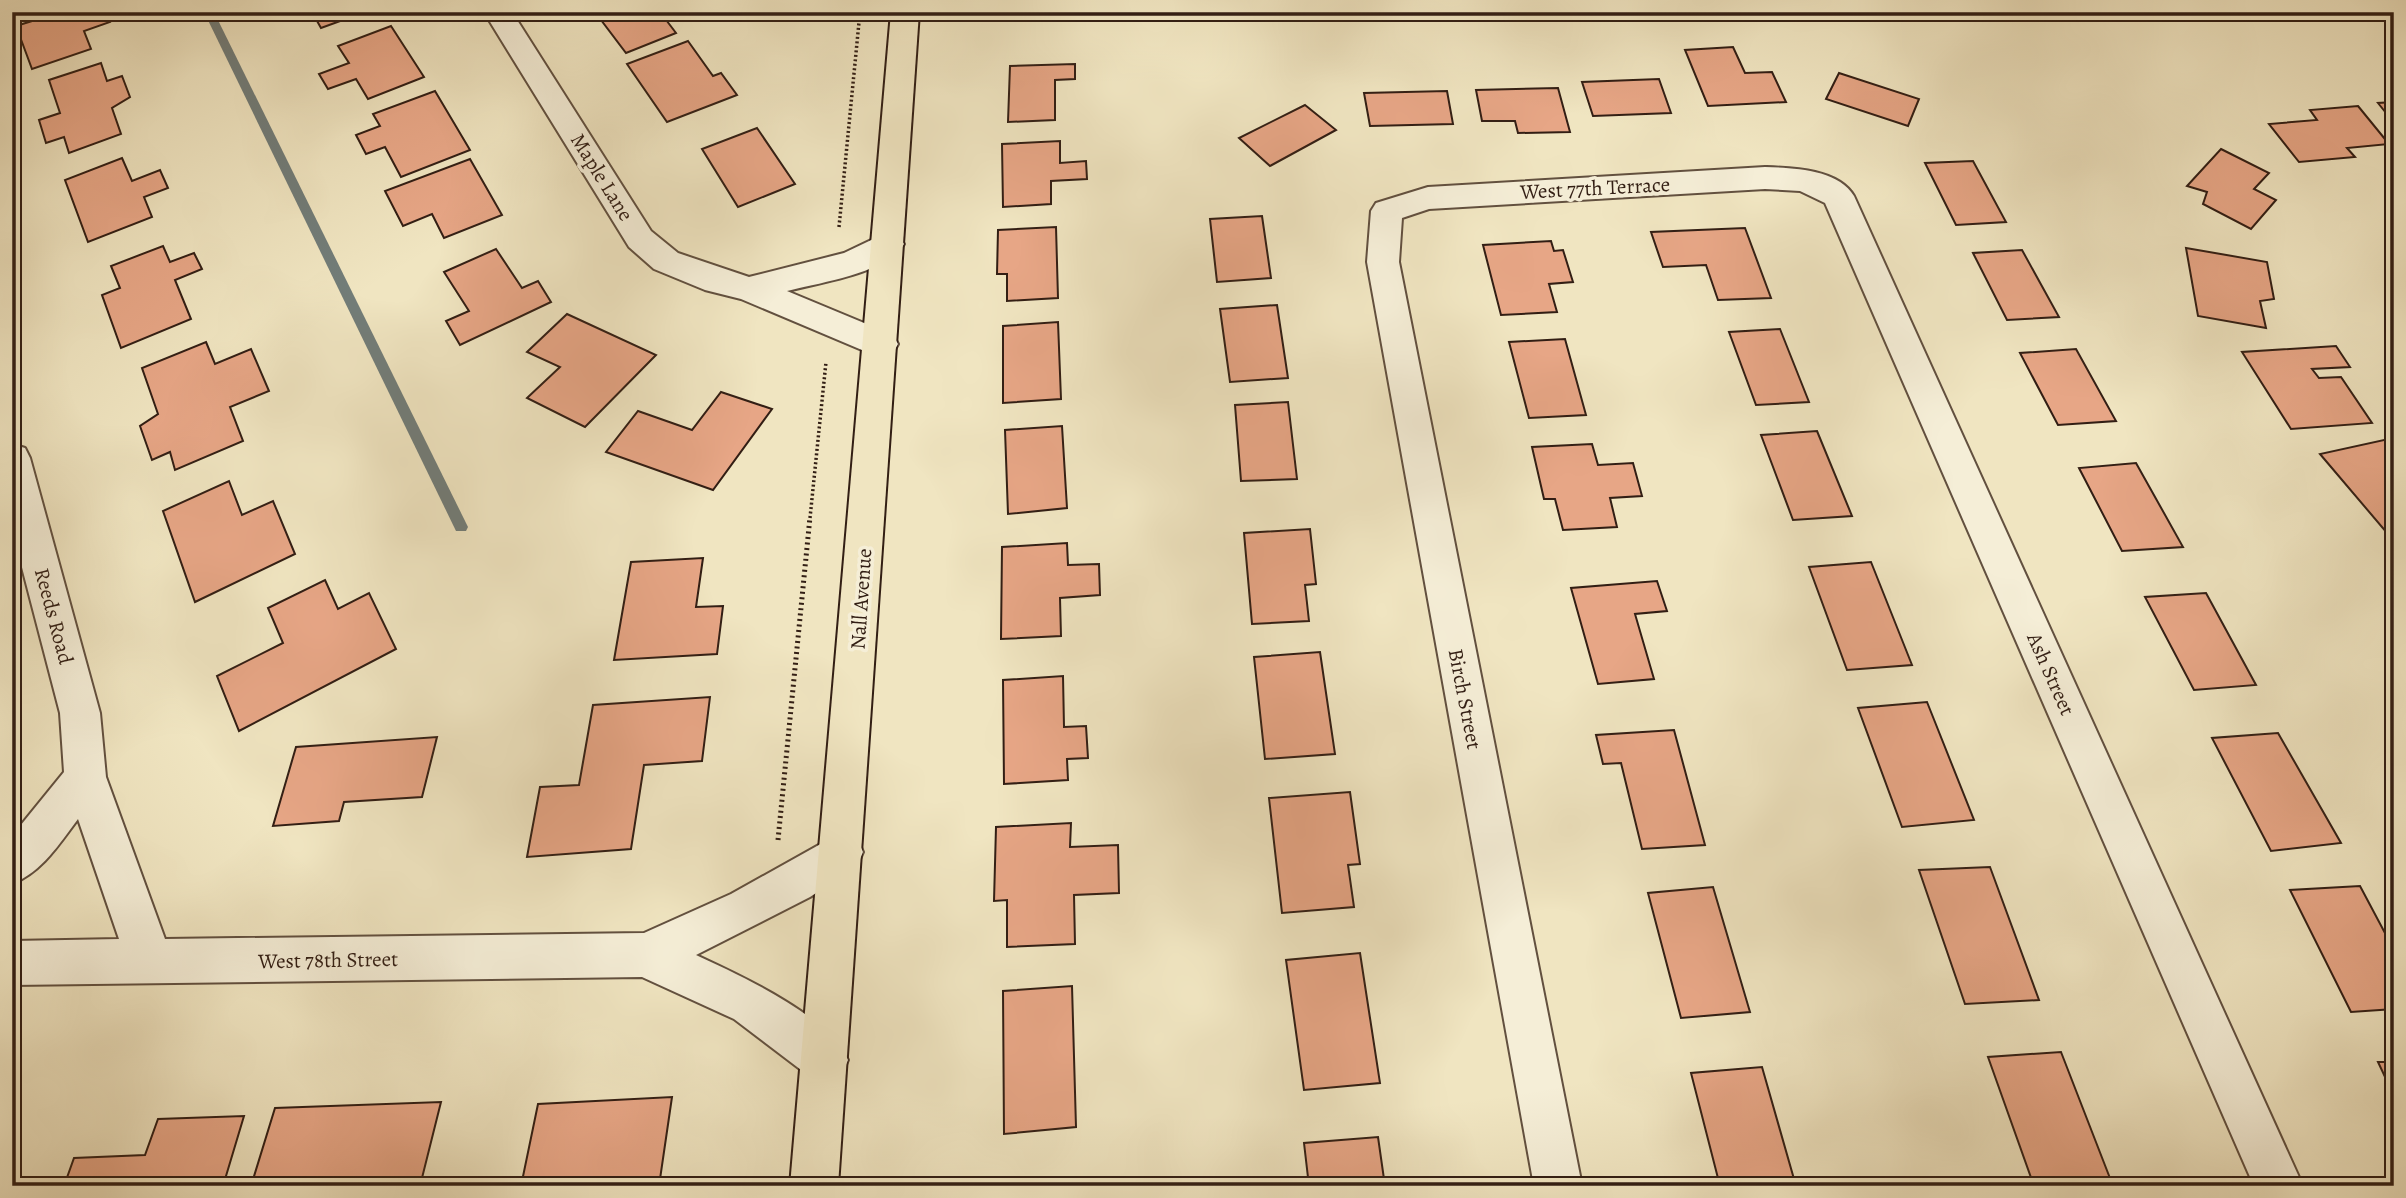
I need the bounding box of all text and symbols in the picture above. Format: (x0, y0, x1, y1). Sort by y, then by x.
street label: Maple Lane (564, 128, 640, 226)
street label: West 77th Terrace (1518, 170, 1671, 206)
street label: Nall Avenue (843, 547, 879, 651)
street label: Reeds Road (28, 565, 80, 668)
street label: Ash Street (2020, 627, 2082, 720)
street label: Birch Street (1442, 646, 1488, 752)
street label: West 78th Street (257, 945, 398, 975)

